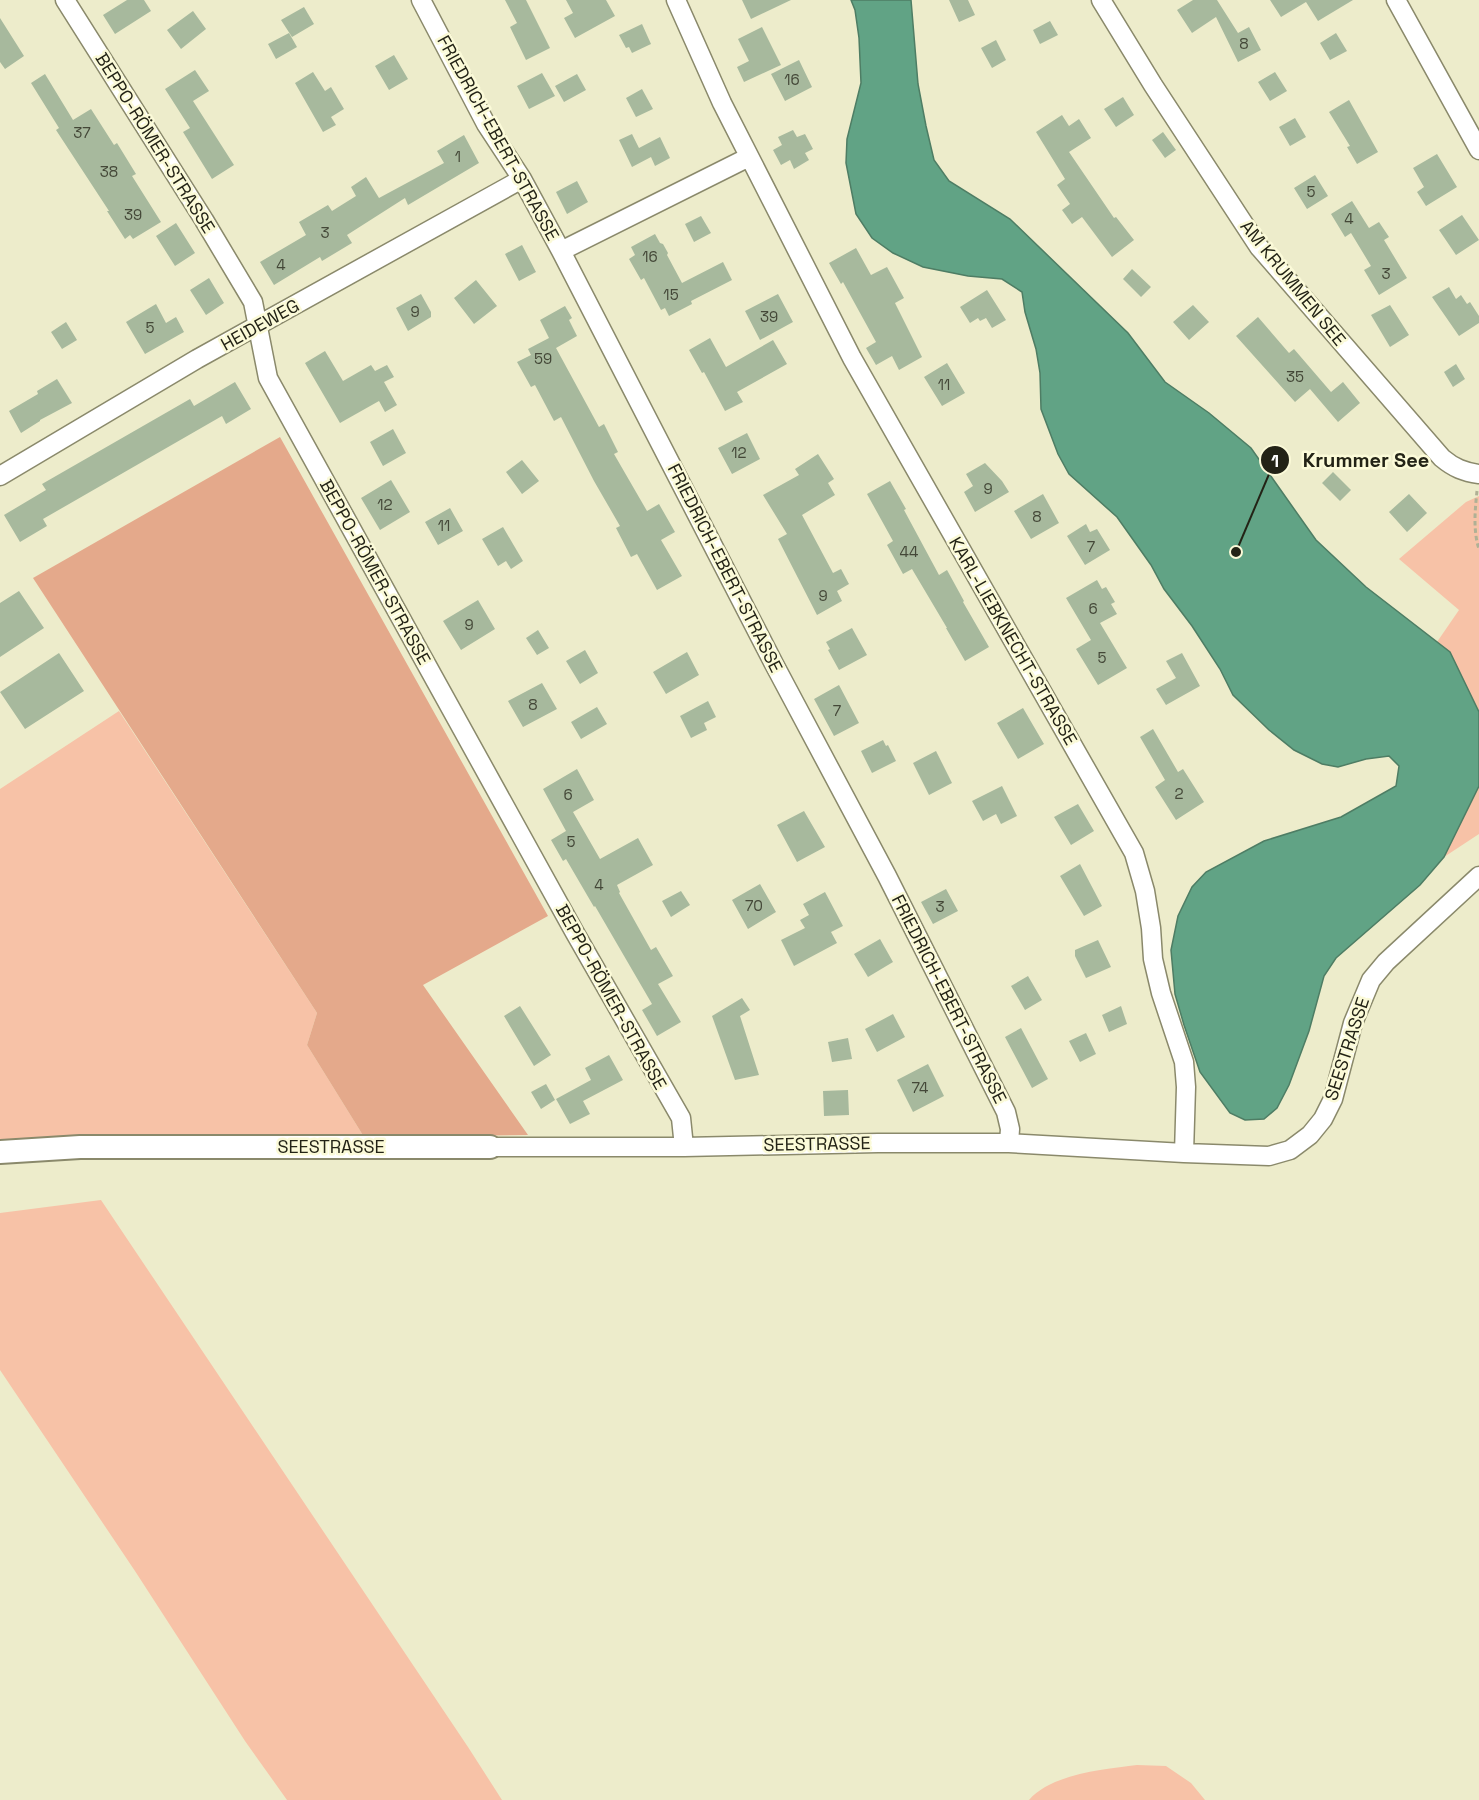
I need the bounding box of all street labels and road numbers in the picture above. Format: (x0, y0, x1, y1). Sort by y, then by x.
street label: FRIEDRICH-EBERT-STRASSE (432, 31, 565, 245)
street label: BEPPO-RÖMER-STRASSE (90, 48, 220, 237)
street label: AM KRUMMEN SEE (1236, 215, 1351, 350)
street label: HEIDEWEG (216, 294, 303, 356)
street label: FRIEDRICH-EBERT-STRASSE (663, 459, 788, 676)
street label: BEPPO-RÖMER-STRASSE (315, 475, 436, 669)
street label: KARL-LIEBKNECHT-STRASSE (944, 532, 1083, 749)
street label: FRIEDRICH-EBERT-STRASSE (887, 890, 1012, 1107)
street label: BEPPO-RÖMER-STRASSE (551, 900, 672, 1094)
street label: SEESTRASSE (1319, 994, 1374, 1103)
street label: SEESTRASSE (763, 1131, 871, 1156)
street label: SEESTRASSE (277, 1135, 385, 1158)

